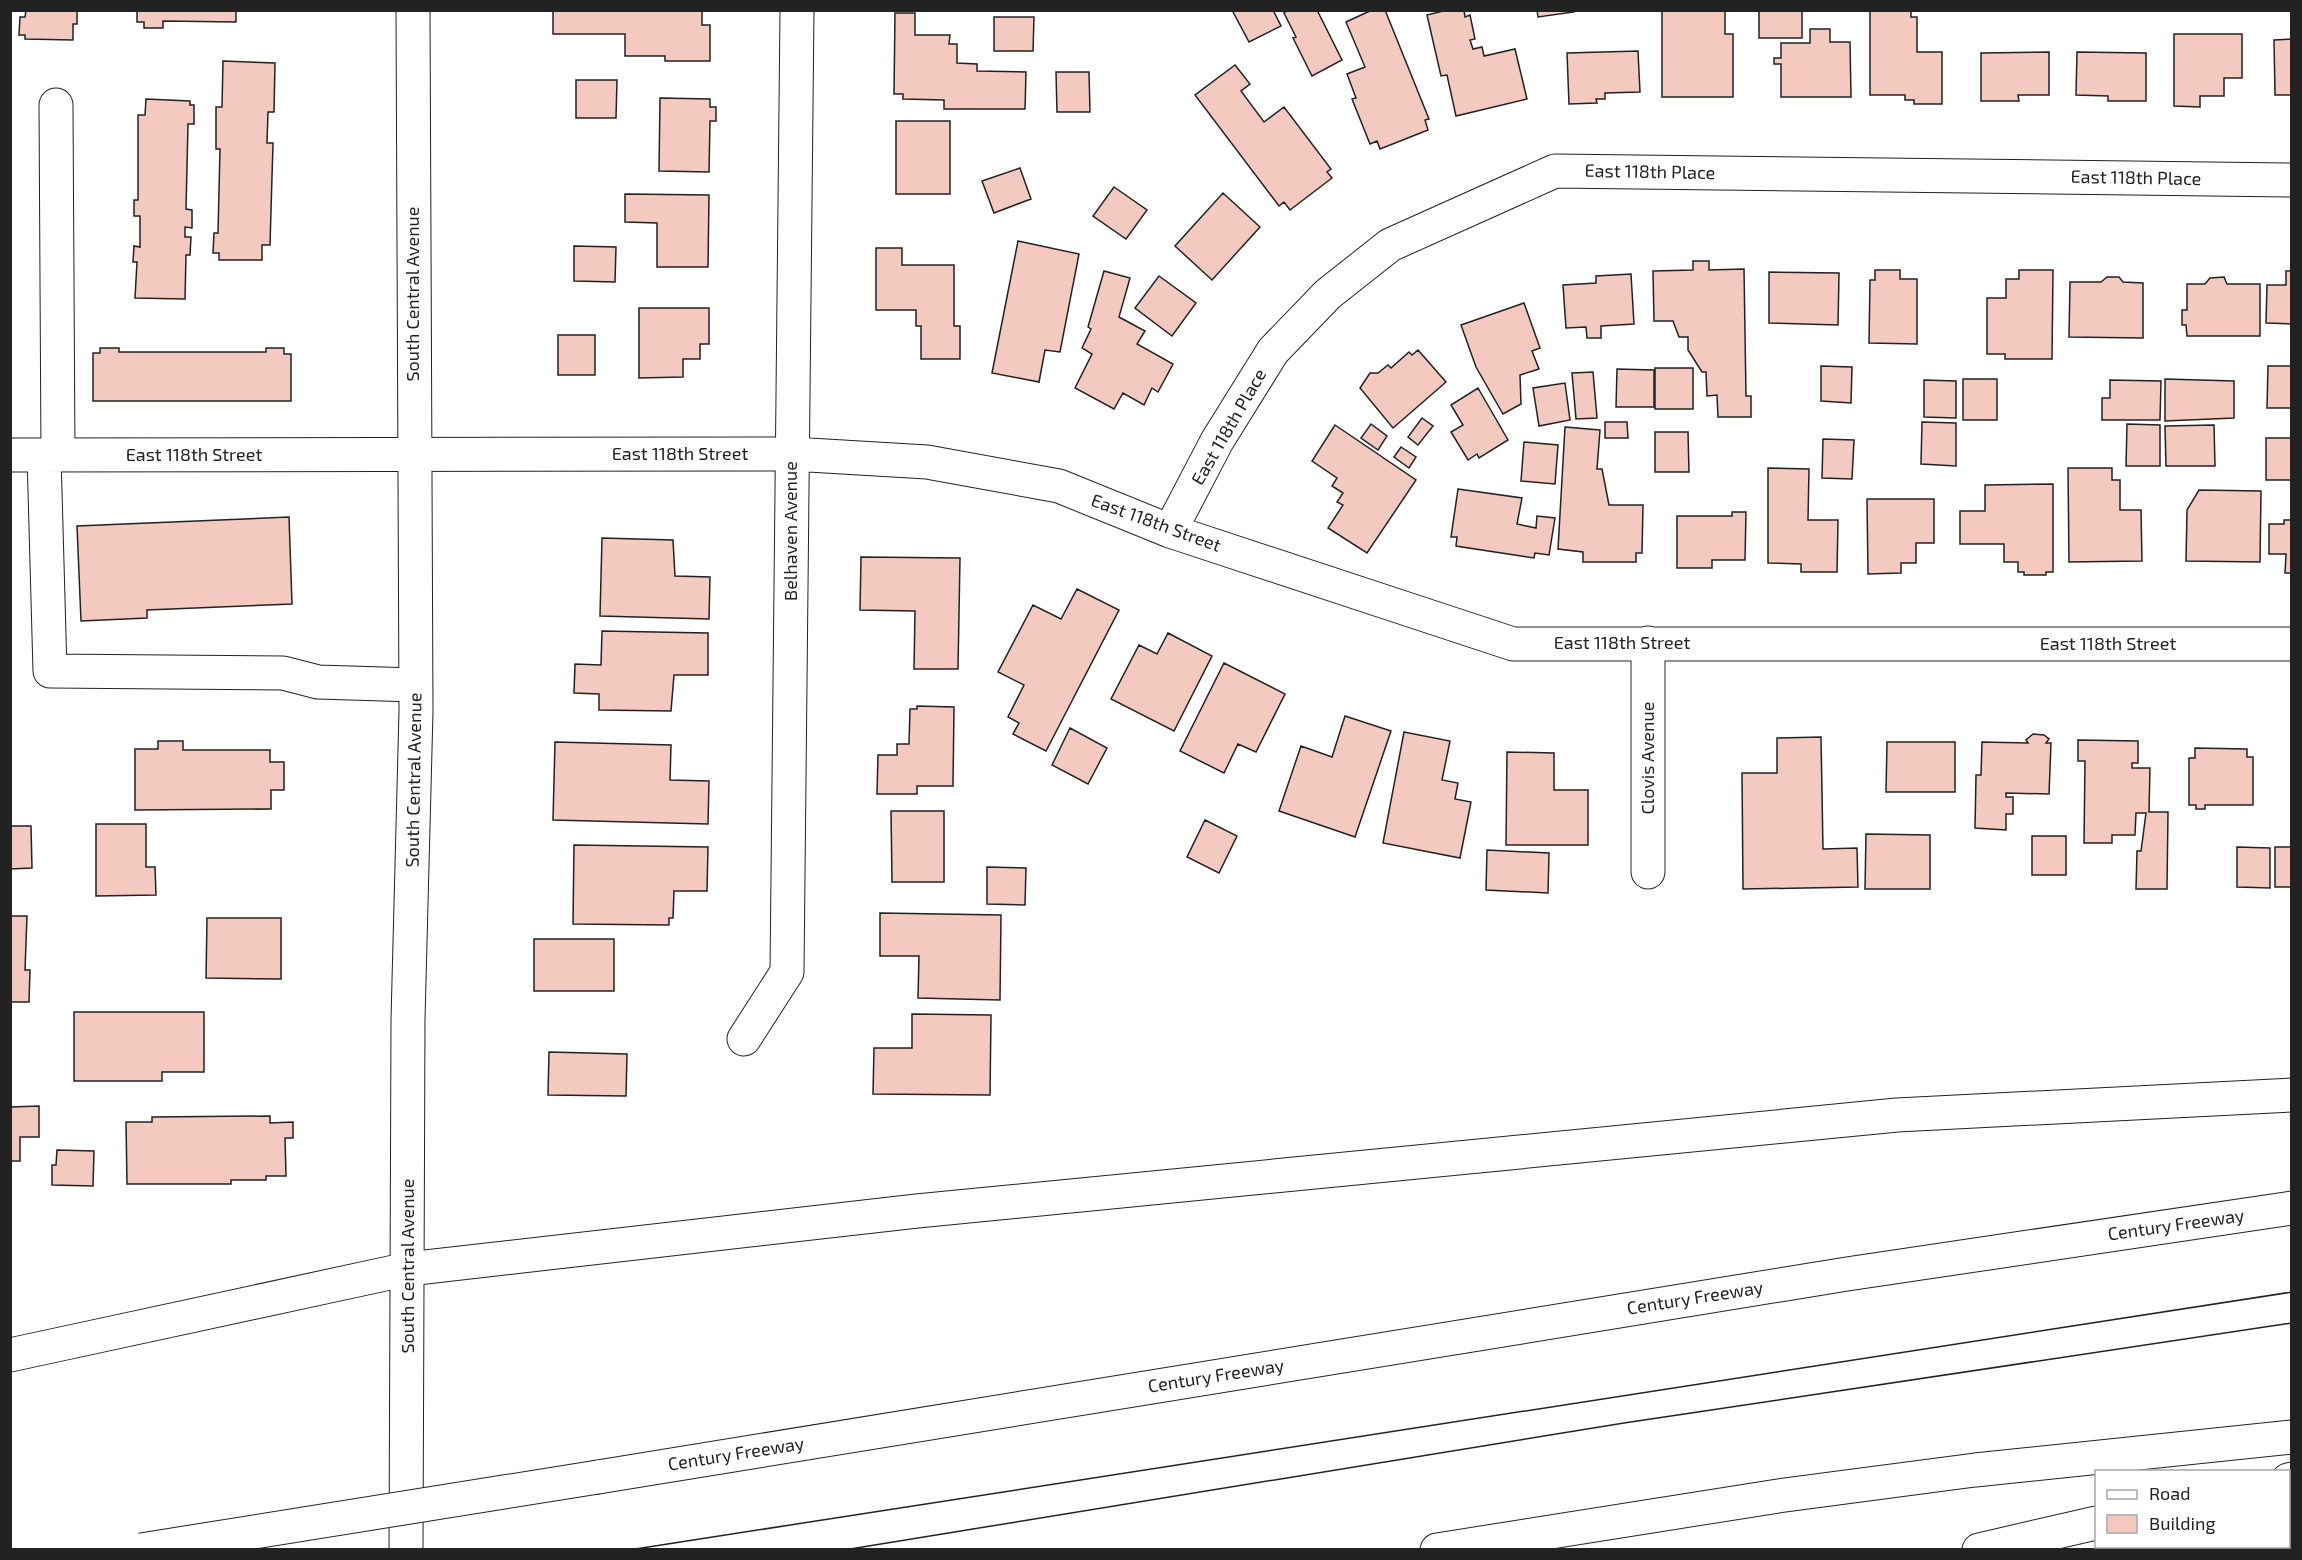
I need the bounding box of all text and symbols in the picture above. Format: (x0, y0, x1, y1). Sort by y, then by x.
street label: East 118th Place (1584, 159, 1716, 183)
street label: East 118th Place (2070, 165, 2202, 189)
street label: South Central Avenue (401, 206, 423, 382)
street label: East 118th Place (1186, 364, 1270, 489)
street label: East 118th Street (612, 442, 748, 464)
street label: East 118th Street (126, 443, 262, 465)
street label: Belhaven Avenue (779, 461, 801, 601)
street label: East 118th Street (1088, 488, 1224, 556)
street label: East 118th Street (1554, 631, 1690, 653)
street label: East 118th Street (2040, 632, 2176, 654)
street label: South Central Avenue (400, 692, 426, 868)
street label: Clovis Avenue (1636, 702, 1658, 814)
street label: South Central Avenue (396, 1178, 418, 1354)
street label: Century Freeway (2106, 1203, 2246, 1244)
street label: Century Freeway (1625, 1275, 1765, 1319)
street label: Century Freeway (1146, 1353, 1286, 1397)
street label: Century Freeway (666, 1431, 806, 1475)
legend (2095, 1470, 2290, 1548)
text: Road (2149, 1482, 2190, 1504)
text: Building (2149, 1512, 2216, 1534)

